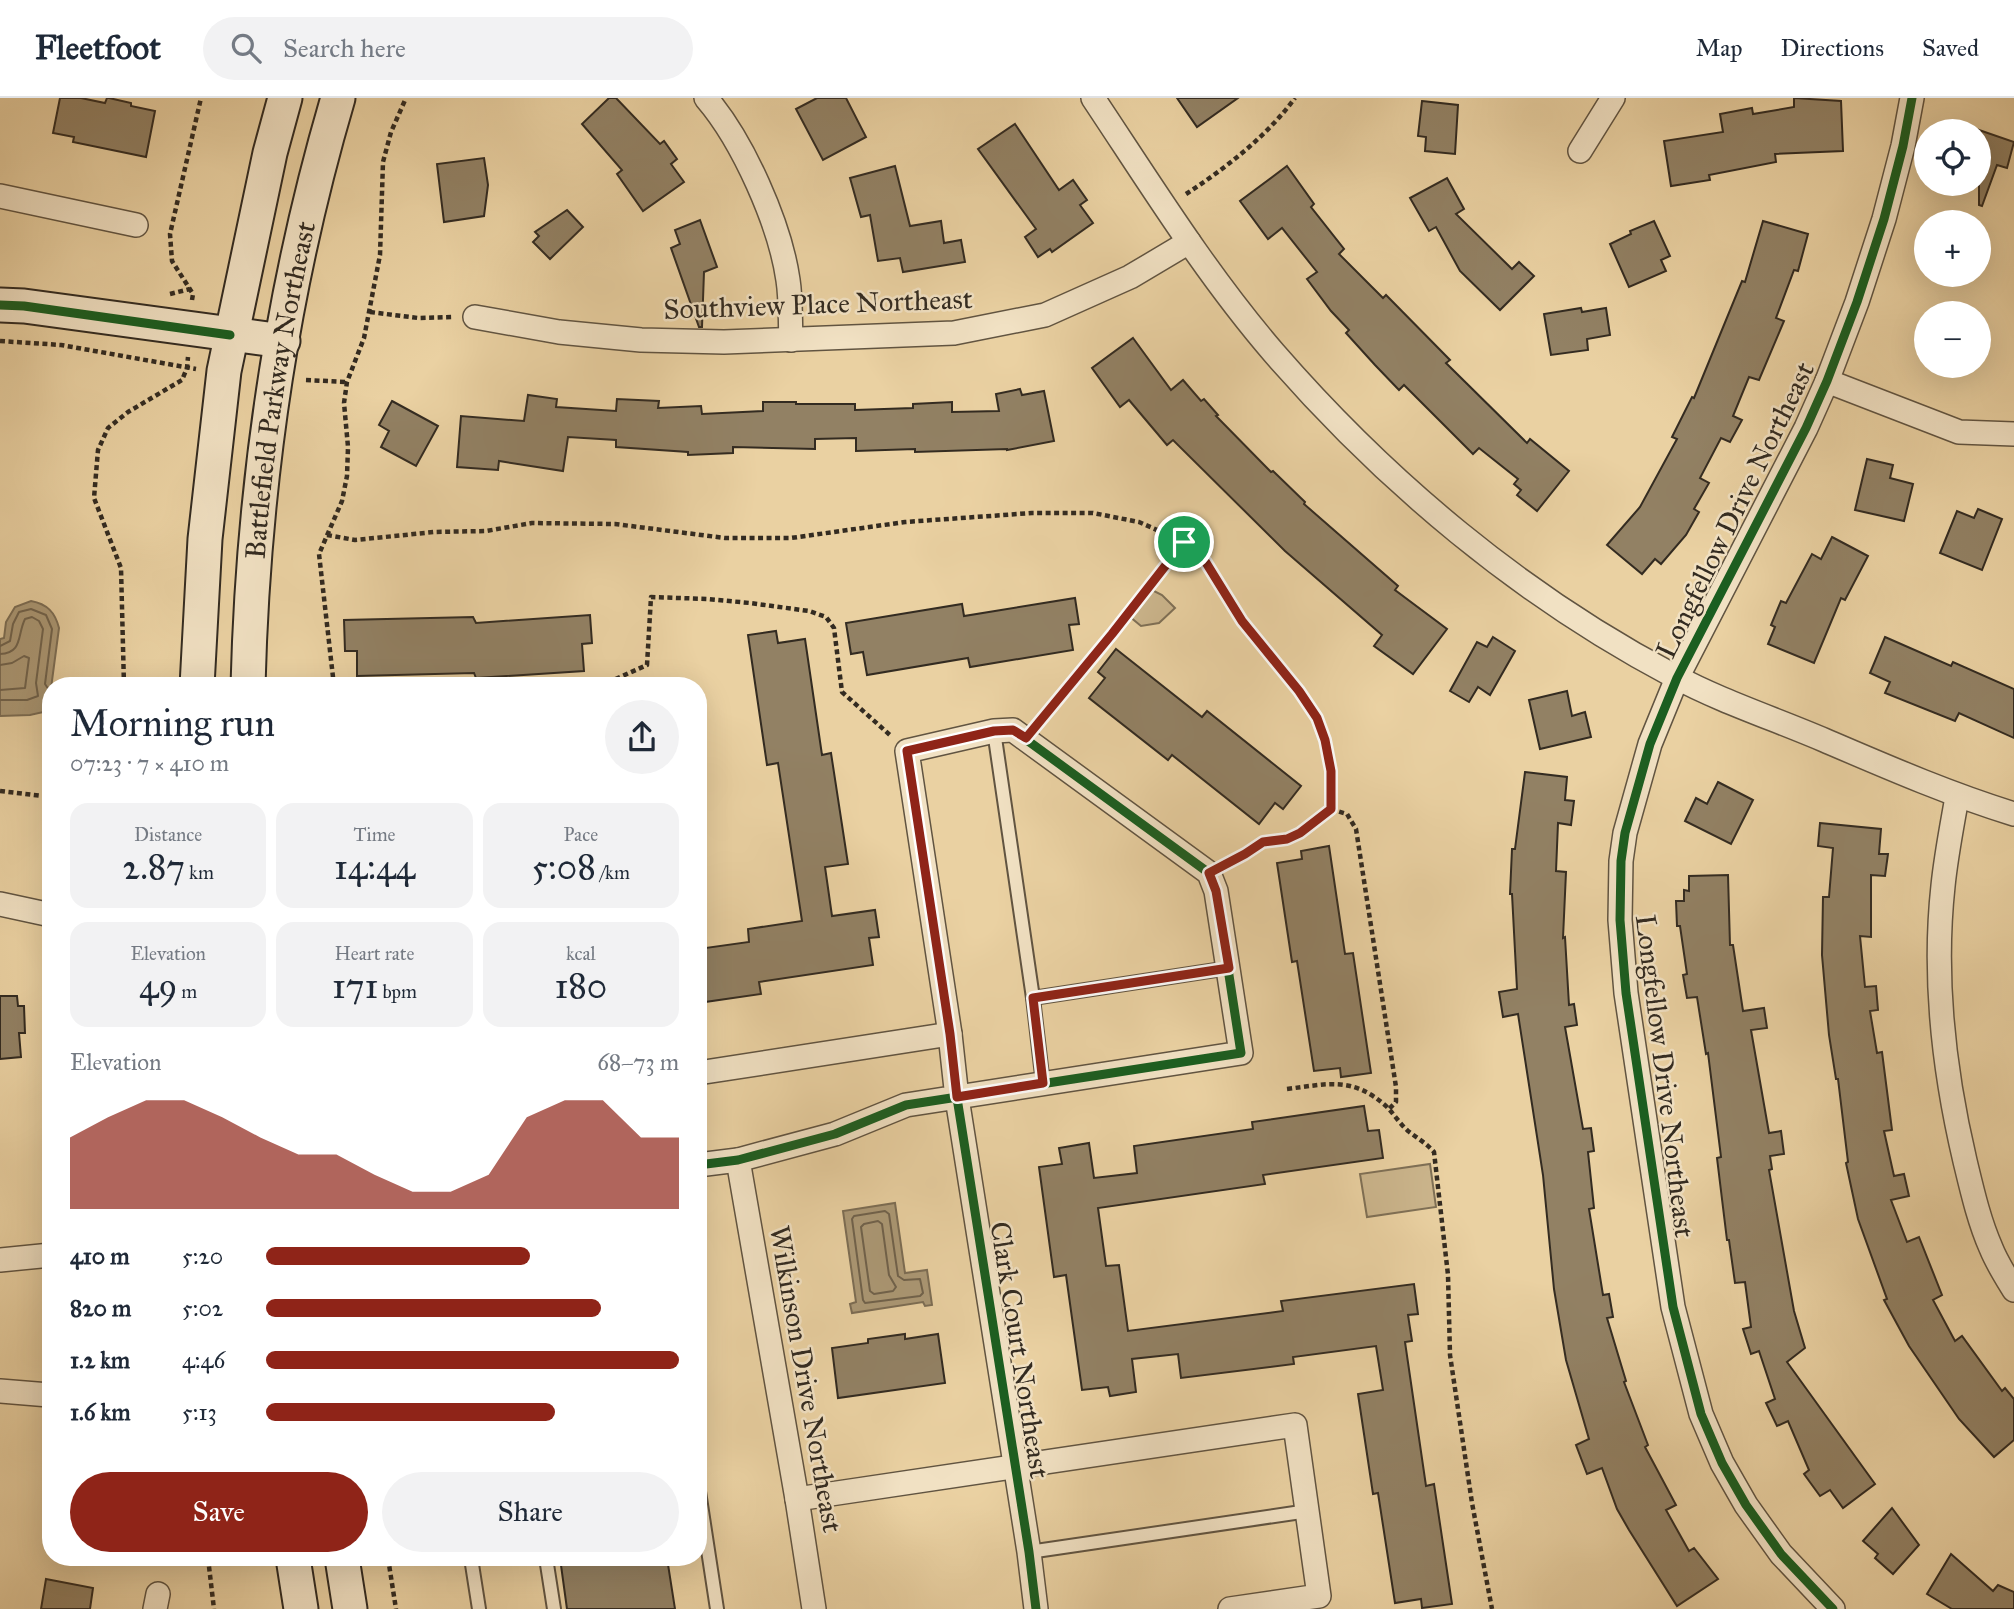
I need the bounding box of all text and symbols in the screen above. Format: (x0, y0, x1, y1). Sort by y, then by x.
search box (203, 17, 693, 80)
text: Fleetfoot (35, 28, 161, 68)
icon: search (227, 29, 265, 67)
text: Search here (283, 32, 406, 64)
text: Map (1696, 33, 1743, 63)
text: Directions (1781, 33, 1884, 63)
text: Saved (1922, 33, 1979, 63)
map controls (1914, 119, 1991, 378)
button: locate (1914, 119, 1991, 196)
button: + (1914, 210, 1991, 287)
street label: Battlefield Parkway Northeast (237, 218, 323, 560)
street label: Southview Place Northeast (663, 281, 973, 327)
button: − (1914, 301, 1991, 378)
street label: Longfellow Drive Northeast (1648, 356, 1822, 664)
pin (1154, 512, 1214, 572)
icon: arrive (1165, 523, 1203, 561)
text: Morning run (70, 700, 275, 746)
button: share (605, 700, 679, 774)
text: 07:23 · 7 × 410 m (70, 749, 229, 777)
text: Distance (134, 823, 202, 846)
text: Time (353, 823, 396, 846)
text: Pace (564, 823, 598, 846)
text: 2.87 (122, 846, 185, 889)
text: 14:44 (334, 846, 415, 889)
text: 5:08 (532, 846, 596, 889)
text: km (185, 861, 214, 884)
text: /km (596, 861, 630, 884)
street label: Longfellow Drive Northeast (1628, 912, 1702, 1240)
text: Elevation (130, 942, 206, 965)
text: Heart rate (335, 942, 414, 965)
text: kcal (566, 942, 596, 965)
text: 49 (139, 965, 177, 1008)
text: 171 (332, 965, 378, 1008)
text: 180 (554, 965, 607, 1008)
text: m (177, 980, 197, 1003)
text: bpm (378, 980, 417, 1003)
text: Elevation (70, 1048, 161, 1076)
text: 68–73 m (597, 1048, 679, 1076)
street label: Clark Court Northeast (982, 1219, 1058, 1481)
street label: Wilkinson Drive Northeast (762, 1223, 850, 1535)
text: 410 m (70, 1242, 129, 1270)
text: 5:20 (182, 1242, 223, 1270)
text: 820 m (70, 1294, 131, 1322)
text: 5:02 (182, 1294, 223, 1322)
text: 1.2 km (70, 1346, 130, 1374)
text: 4:46 (182, 1346, 225, 1374)
text: 1.6 km (70, 1398, 131, 1426)
text: 5:13 (182, 1398, 217, 1426)
button: Save (70, 1472, 368, 1552)
button: Share (382, 1472, 679, 1552)

